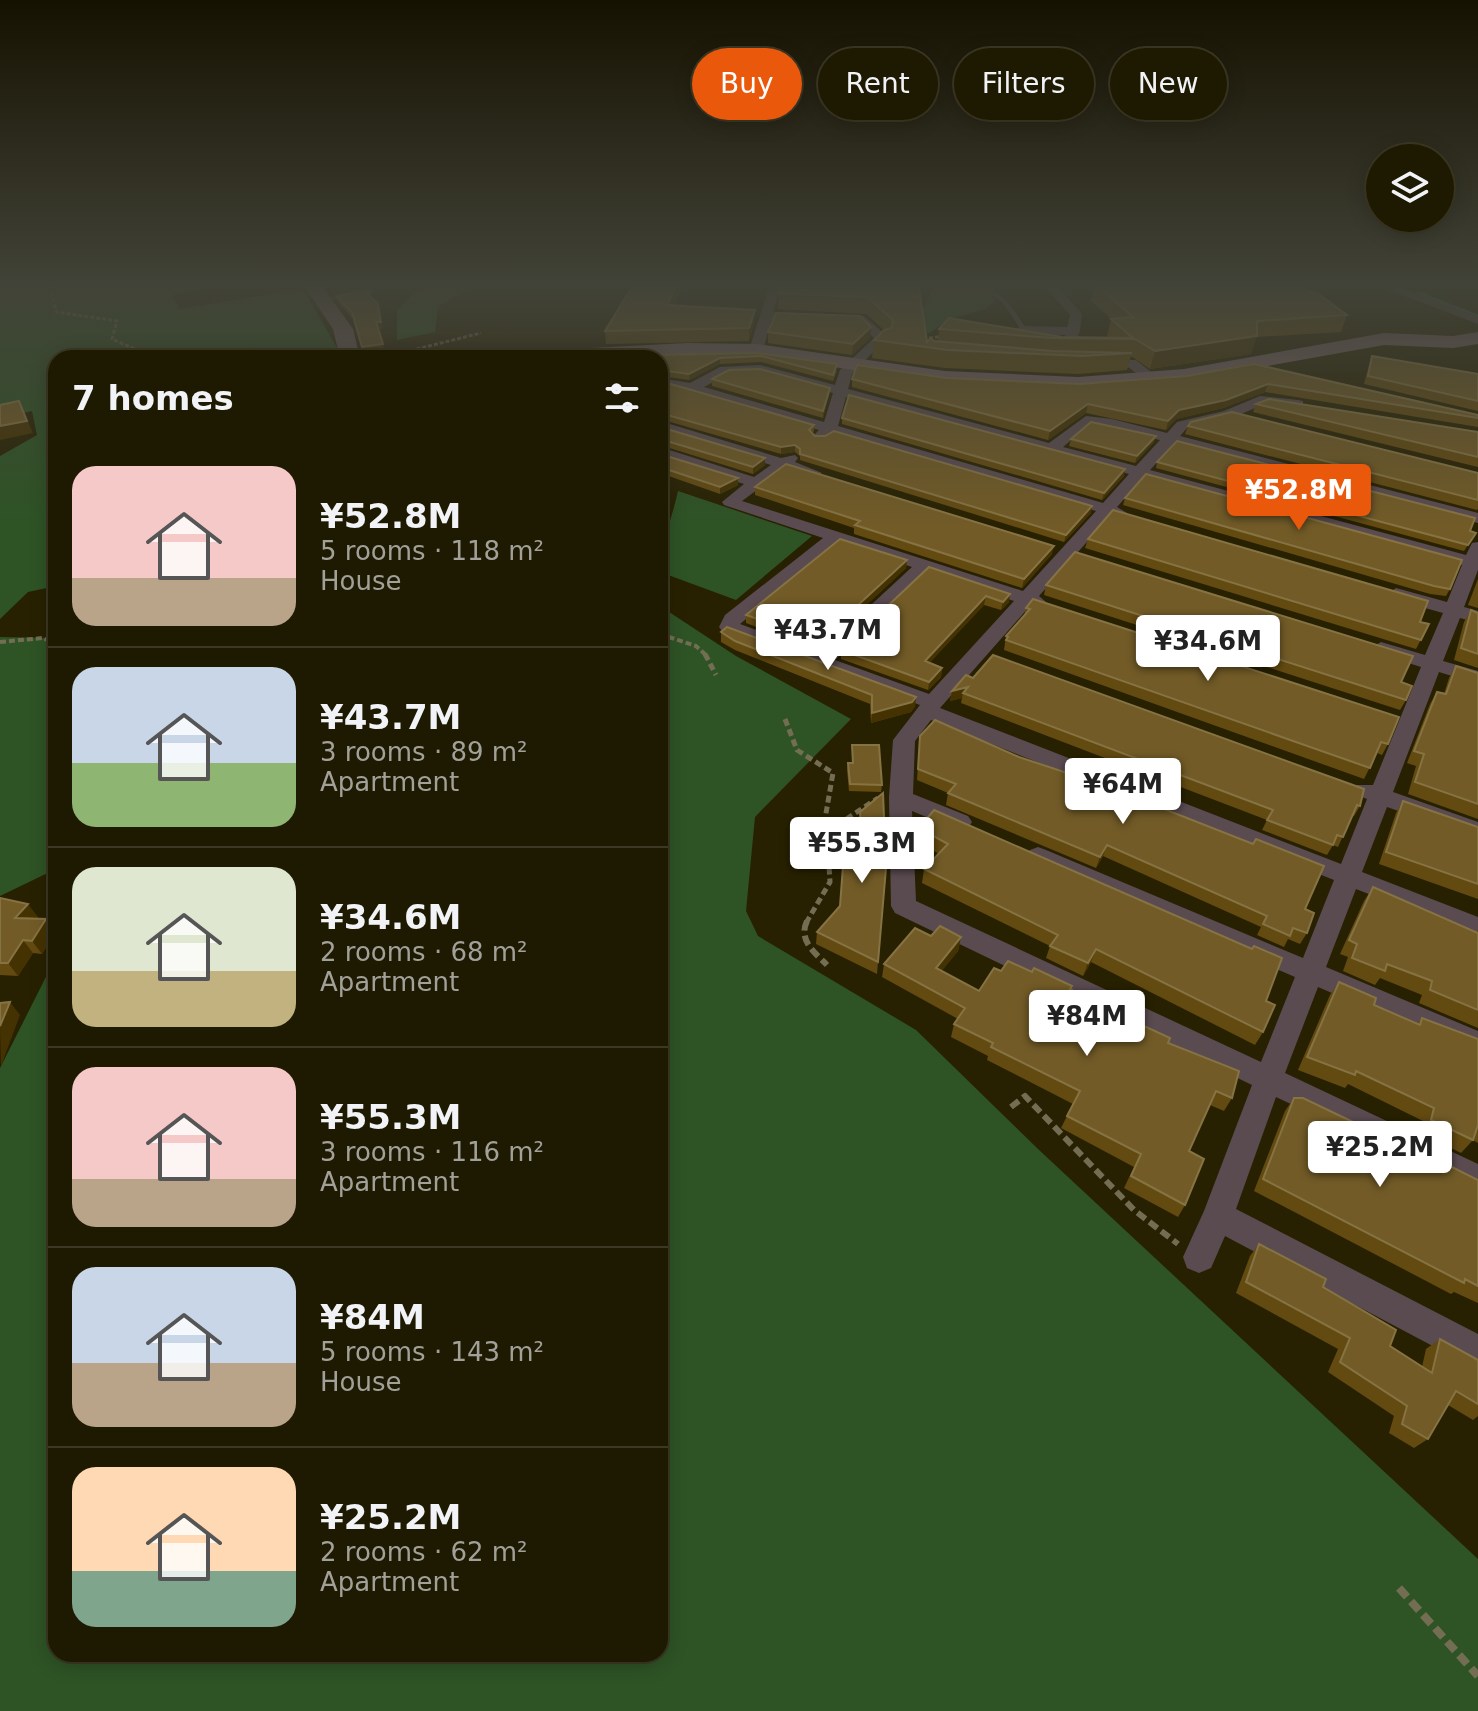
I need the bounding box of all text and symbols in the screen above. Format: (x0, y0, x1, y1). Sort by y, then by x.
chip: Buy (692, 48, 802, 120)
chip: Rent (818, 48, 938, 120)
chip: Filters (954, 48, 1094, 120)
chip: New (1110, 48, 1227, 120)
map controls (1366, 144, 1454, 232)
button: layers (1366, 144, 1454, 232)
icon: filters (600, 376, 644, 420)
text: 7 homes (72, 378, 234, 418)
pin: ¥52.8M (1234, 464, 1364, 532)
text: ¥52.8M (1245, 475, 1353, 505)
text: ¥52.8M (320, 496, 461, 536)
icon: home (136, 498, 232, 594)
text: 5 rooms · 118 m² (320, 536, 544, 566)
text: House (320, 566, 401, 596)
pin: ¥43.7M (763, 604, 893, 672)
text: ¥43.7M (774, 615, 882, 645)
pin: ¥34.6M (1143, 615, 1273, 683)
text: ¥34.6M (1154, 626, 1262, 656)
text: ¥43.7M (320, 697, 461, 737)
icon: home (136, 699, 232, 795)
text: 3 rooms · 89 m² (320, 737, 528, 767)
pin: ¥64M (1076, 758, 1170, 826)
text: Apartment (320, 767, 459, 797)
text: ¥64M (1083, 769, 1163, 799)
pin: ¥55.3M (797, 817, 927, 885)
text: ¥55.3M (808, 828, 916, 858)
text: ¥34.6M (320, 897, 461, 937)
icon: home (136, 899, 232, 995)
text: 2 rooms · 68 m² (320, 937, 528, 967)
text: Apartment (320, 967, 459, 997)
pin: ¥84M (1040, 990, 1134, 1058)
text: ¥84M (1047, 1001, 1127, 1031)
text: ¥55.3M (320, 1097, 461, 1137)
icon: home (136, 1099, 232, 1195)
pin: ¥25.2M (1315, 1121, 1445, 1189)
text: ¥25.2M (1326, 1132, 1434, 1162)
text: 3 rooms · 116 m² (320, 1137, 544, 1167)
text: Apartment (320, 1167, 459, 1197)
text: ¥84M (320, 1297, 425, 1337)
icon: home (136, 1299, 232, 1395)
text: 5 rooms · 143 m² (320, 1337, 544, 1367)
text: House (320, 1367, 401, 1397)
text: ¥25.2M (320, 1497, 461, 1537)
icon: home (136, 1499, 232, 1595)
text: 2 rooms · 62 m² (320, 1537, 528, 1567)
text: Apartment (320, 1567, 459, 1597)

